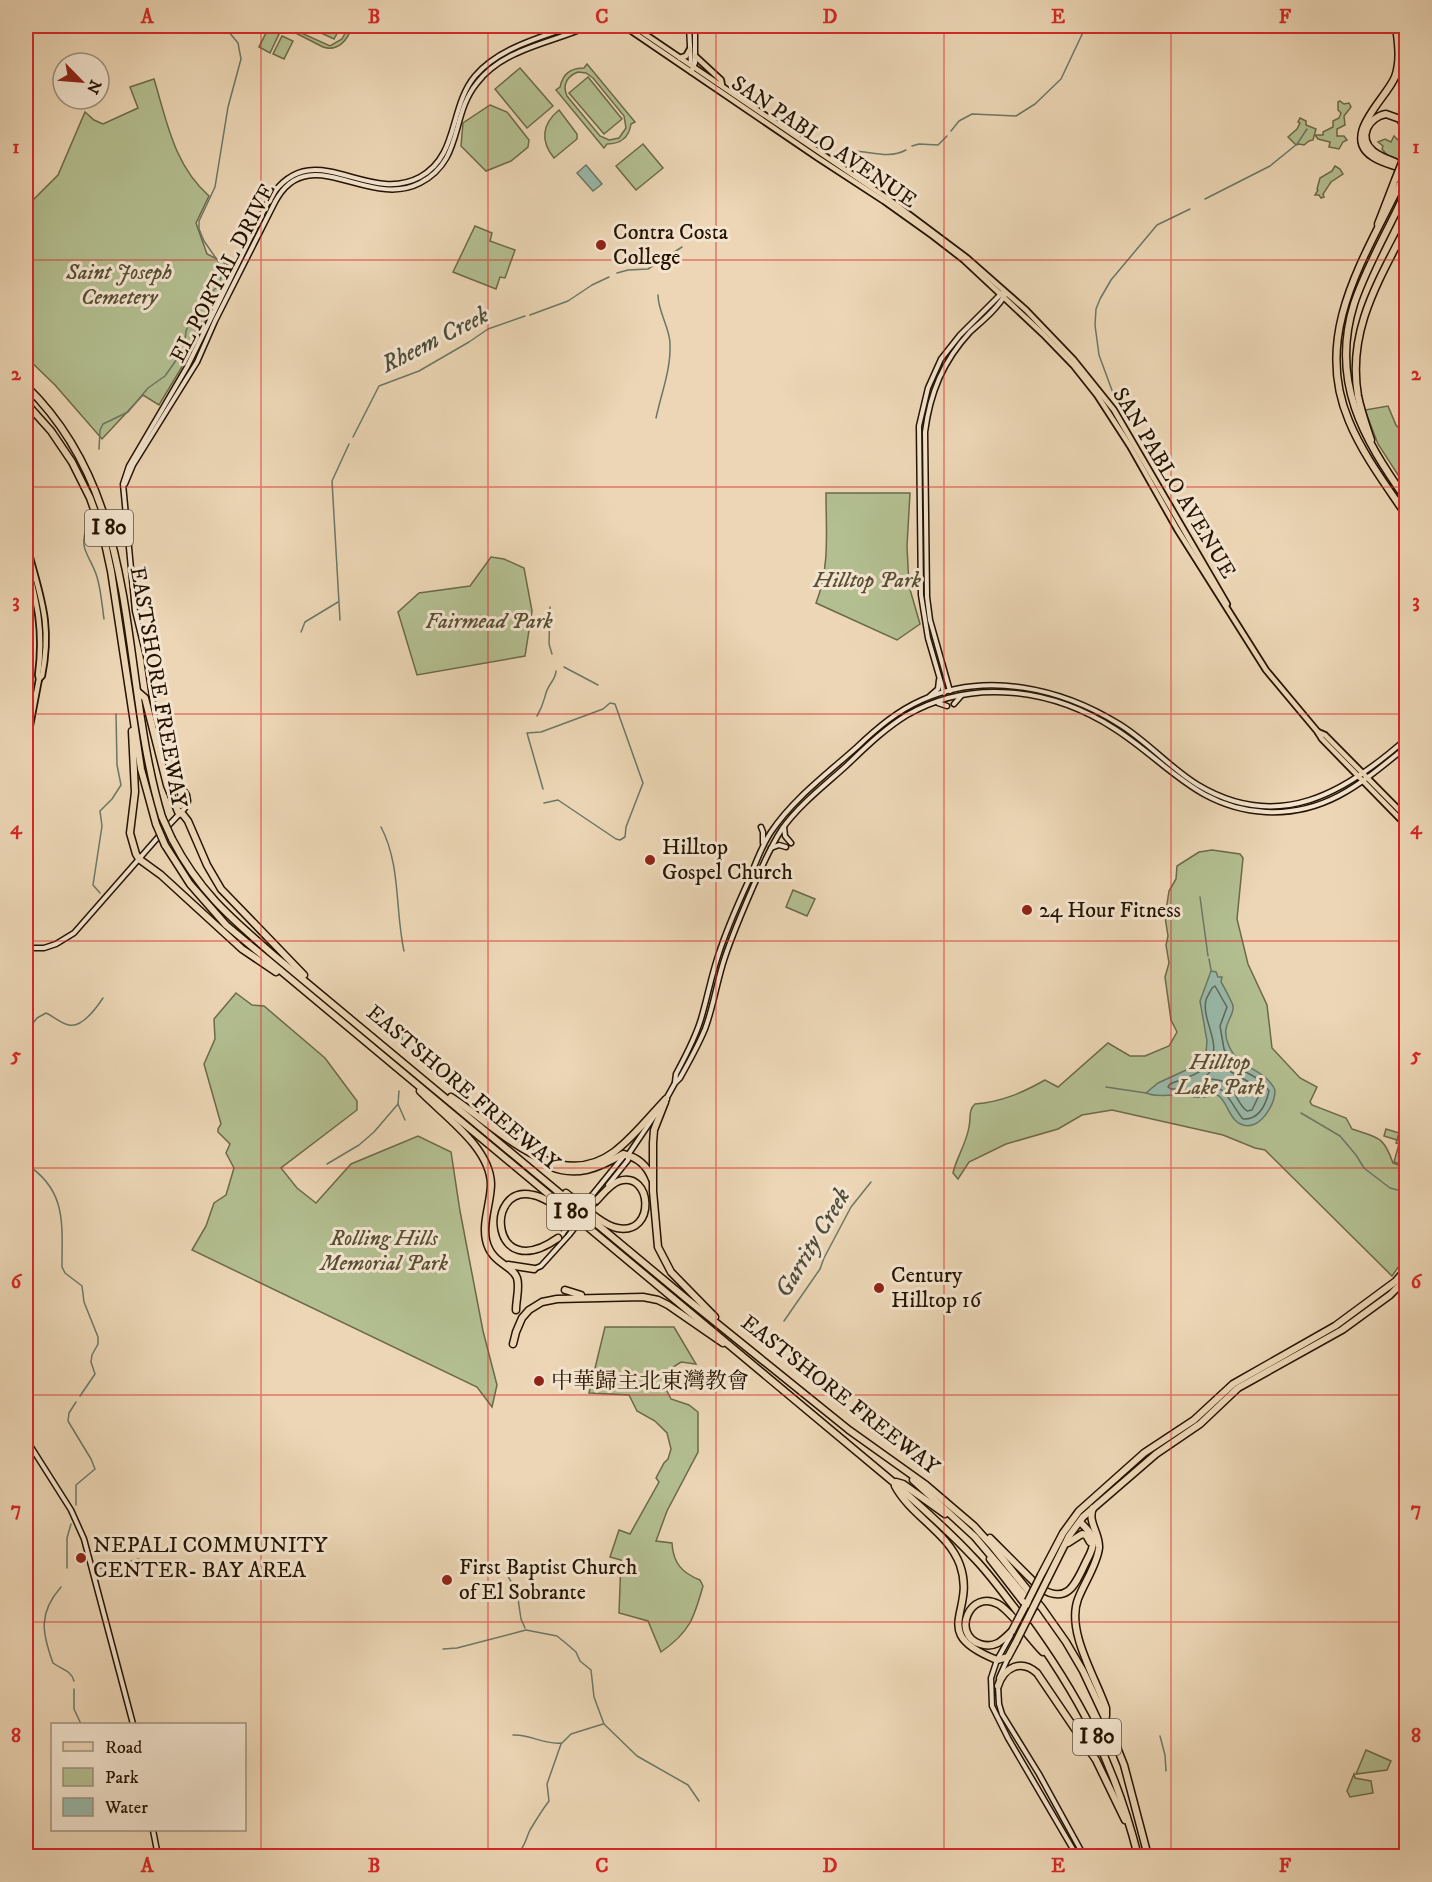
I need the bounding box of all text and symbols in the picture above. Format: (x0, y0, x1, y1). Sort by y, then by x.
text: A (140, 5, 155, 30)
text: B (368, 5, 380, 30)
text: C (595, 5, 609, 30)
text: D (823, 5, 838, 30)
text: E (1051, 5, 1065, 30)
text: F (1279, 5, 1292, 30)
north arrow (51, 51, 111, 111)
street label: SAN PABLO AVENUE (726, 70, 922, 214)
text: N (82, 77, 106, 97)
text: 1 (12, 135, 20, 160)
text: 1 (1412, 135, 1420, 160)
street label: EL PORTAL DRIVE (164, 179, 282, 367)
place label: Contra Costa College (613, 219, 729, 271)
marker: Contra Costa College (594, 238, 608, 252)
park label: Saint Joseph Cemetery (65, 259, 172, 311)
water label: Rheem Creek (375, 300, 494, 380)
text: 2 (11, 362, 22, 387)
text: 2 (1411, 362, 1422, 387)
street label: SAN PABLO AVENUE (1106, 383, 1242, 583)
road number: I 80 (85, 510, 133, 546)
street label: EASTSHORE FREEWAY (124, 564, 193, 811)
park label: Hilltop Park (812, 567, 922, 594)
text: 3 (12, 589, 20, 614)
text: 3 (1412, 589, 1420, 614)
park label: Fairmead Park (425, 608, 554, 635)
text: 4 (10, 816, 23, 841)
text: 4 (1410, 816, 1423, 841)
place label: Hilltop Gospel Church (662, 834, 793, 886)
marker: Hilltop Gospel Church (643, 853, 657, 867)
place label: 24 Hour Fitness (1039, 897, 1181, 924)
marker: 24 Hour Fitness (1020, 903, 1034, 917)
street label: EASTSHORE FREEWAY (361, 999, 566, 1178)
text: 5 (10, 1043, 21, 1068)
text: 5 (1410, 1043, 1421, 1068)
park label: Hilltop Lake Park (1174, 1049, 1265, 1101)
water label: Garrity Creek (769, 1183, 857, 1303)
road number: I 80 (547, 1194, 595, 1230)
park label: Rolling Hills Memorial Park (318, 1225, 449, 1277)
place label: Century Hilltop 16 (891, 1262, 983, 1314)
text: 6 (11, 1270, 23, 1295)
text: 6 (1411, 1270, 1423, 1295)
marker: Century Hilltop 16 (872, 1281, 886, 1295)
street label: EASTSHORE FREEWAY (736, 1309, 945, 1481)
place label: 中華歸主北東灣教會 (551, 1368, 749, 1395)
marker: 中華歸主北東灣教會 (532, 1374, 546, 1388)
text: 7 (11, 1497, 21, 1522)
text: 7 (1411, 1497, 1421, 1522)
place label: NEPALI COMMUNITY CENTER- BAY AREA (93, 1532, 329, 1584)
marker: NEPALI COMMUNITY CENTER- BAY AREA (74, 1551, 88, 1565)
place label: First Baptist Church of El Sobrante (459, 1554, 638, 1606)
marker: First Baptist Church of El Sobrante (440, 1573, 454, 1587)
road number: I 80 (1073, 1719, 1121, 1755)
legend (51, 1723, 246, 1831)
text: 8 (11, 1724, 21, 1749)
text: 8 (1411, 1724, 1421, 1749)
text: Road (105, 1737, 142, 1759)
text: Park (105, 1767, 139, 1789)
text: Water (104, 1797, 148, 1819)
text: A (140, 1854, 155, 1879)
text: B (368, 1854, 380, 1879)
text: C (595, 1854, 609, 1879)
text: D (823, 1854, 838, 1879)
text: E (1051, 1854, 1065, 1879)
text: F (1279, 1854, 1292, 1879)

